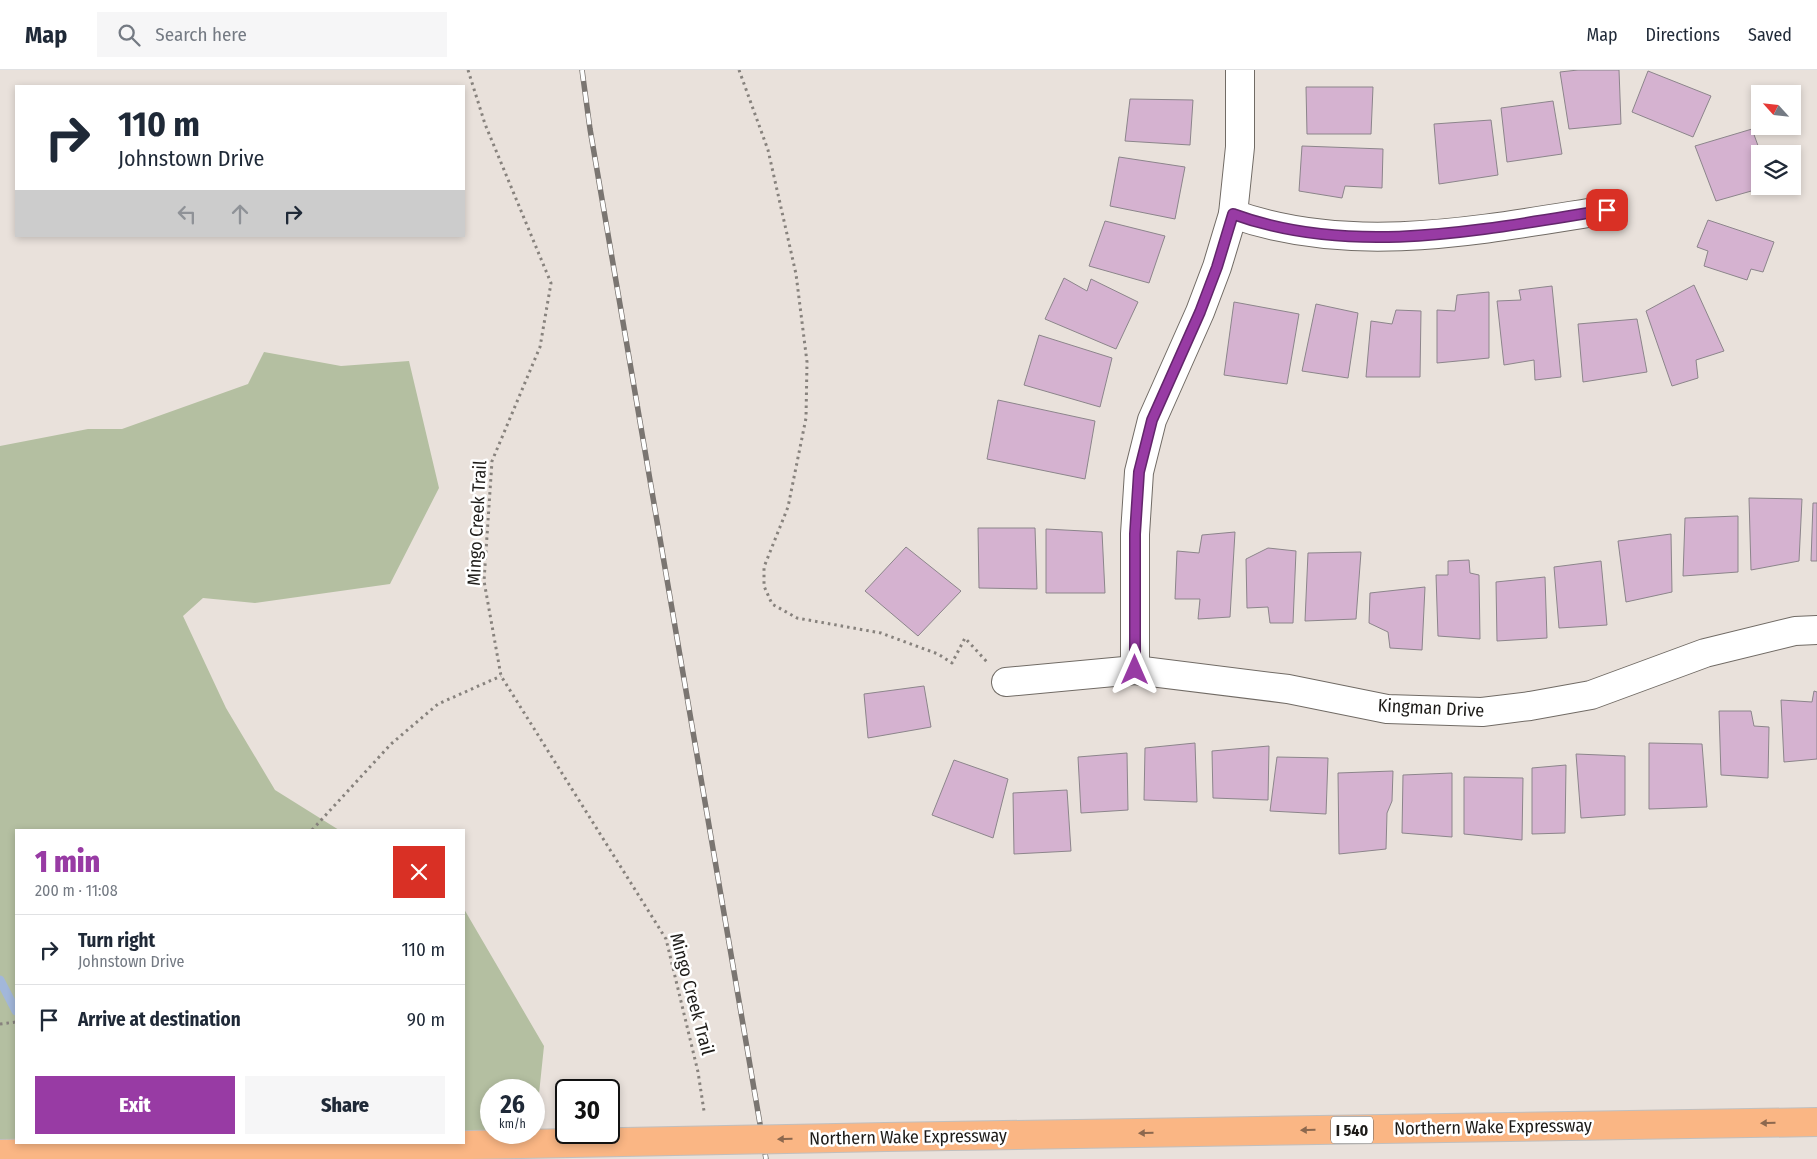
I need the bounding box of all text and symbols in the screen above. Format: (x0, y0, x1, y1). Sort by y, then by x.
search box (97, 12, 447, 57)
text: Map (25, 21, 67, 49)
icon: search (115, 21, 143, 49)
text: Search here (155, 23, 247, 46)
text: Map (1586, 24, 1618, 46)
text: Directions (1646, 24, 1720, 46)
text: Saved (1748, 24, 1792, 46)
north arrow (1751, 85, 1801, 135)
map controls (1751, 85, 1801, 195)
text: 110 m (118, 103, 200, 145)
icon: right (35, 105, 100, 170)
text: Johnstown Drive (118, 145, 264, 172)
button: layers (1751, 145, 1801, 195)
pin (1586, 189, 1628, 231)
icon: arrive (1593, 196, 1621, 224)
icon: left (173, 200, 201, 228)
icon: ahead (226, 200, 254, 228)
icon: right (279, 200, 307, 228)
street label: Mingo Creek Trail (463, 460, 491, 586)
position arrow (1108, 643, 1160, 695)
street label: Kingman Drive (1377, 694, 1485, 722)
text: 1 min (35, 844, 100, 880)
button: close (393, 846, 445, 898)
text: 200 m · 11:08 (35, 881, 118, 900)
text: Turn right (78, 929, 155, 952)
street label: Mingo Creek Trail (665, 931, 719, 1058)
icon: right (35, 936, 63, 964)
text: 110 m (401, 938, 445, 961)
text: Johnstown Drive (78, 952, 184, 971)
icon: arrive (35, 1006, 63, 1034)
text: Arrive at destination (78, 1008, 241, 1031)
text: 90 m (407, 1008, 445, 1031)
button: Exit (35, 1076, 235, 1134)
button: Share (245, 1076, 445, 1134)
speed limit sign: 30 (555, 1079, 620, 1144)
text: 26 (500, 1090, 525, 1120)
street label: Northern Wake Expressway (1394, 1114, 1592, 1140)
road number: I 540 (1331, 1116, 1373, 1144)
text: km/h (499, 1117, 526, 1131)
one-way arrow (1760, 1119, 1776, 1127)
street label: Northern Wake Expressway (809, 1124, 1007, 1150)
one-way arrow (1300, 1126, 1316, 1134)
one-way arrow (1138, 1129, 1154, 1137)
one-way arrow (777, 1135, 793, 1143)

